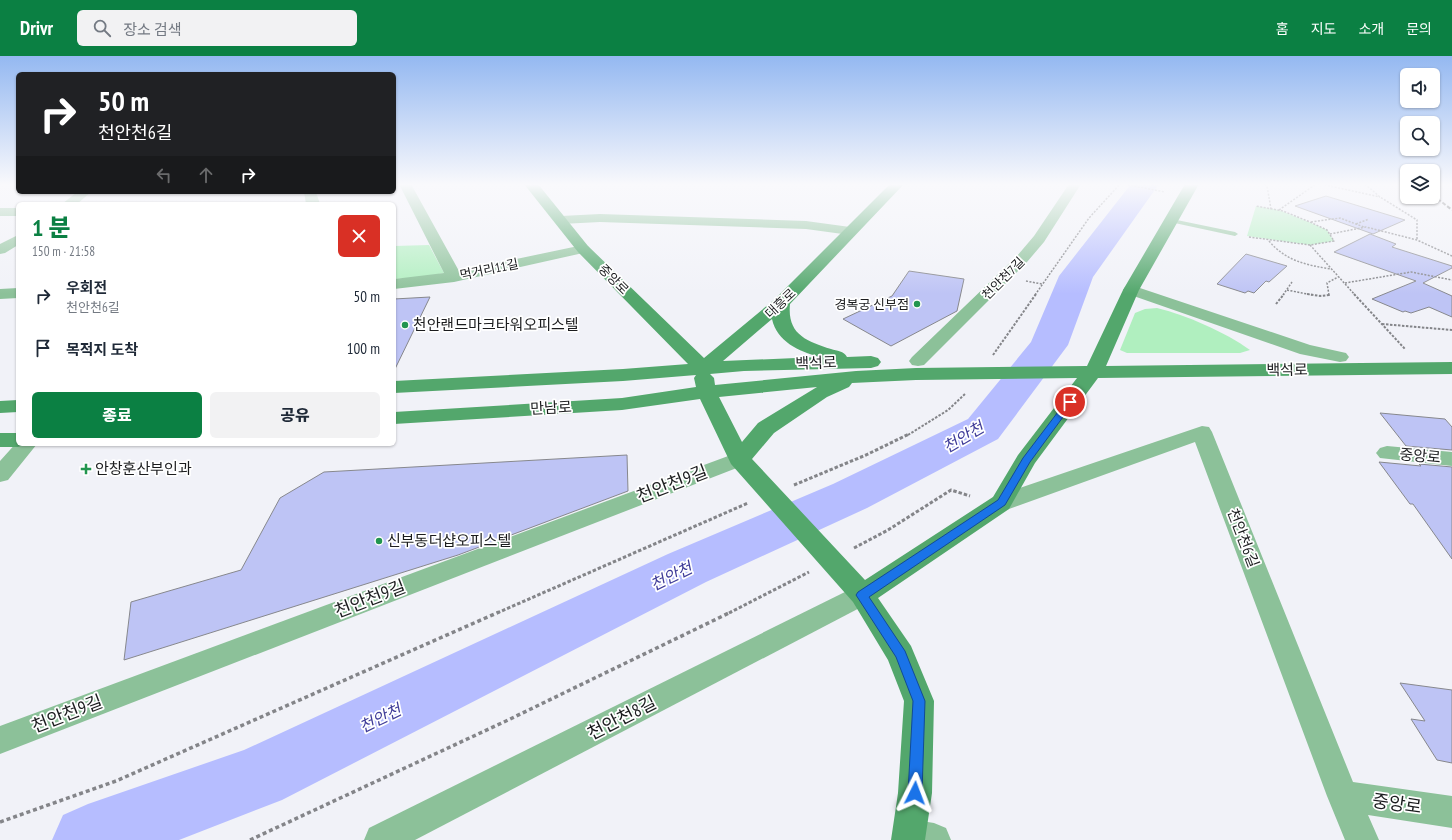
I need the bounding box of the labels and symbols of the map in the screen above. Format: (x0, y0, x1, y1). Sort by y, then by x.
street label: 천안천7길 (978, 253, 1028, 303)
street label: 먹거리11길 (458, 255, 520, 284)
street label: 중앙로 (595, 261, 632, 298)
street label: 대흥로 (761, 285, 799, 322)
place label: 경복궁 신부점 (834, 296, 909, 313)
marker: 경복궁 신부점 (912, 299, 922, 309)
place label: 천안랜드마크타워오피스텔 (413, 315, 579, 334)
marker: 천안랜드마크타워오피스텔 (400, 320, 410, 330)
street label: 백석로 (795, 352, 837, 373)
street label: 백석로 (1266, 360, 1308, 379)
pin (1053, 385, 1087, 419)
street label: 만남로 (530, 397, 572, 418)
water label: 천안천 (939, 416, 989, 457)
street label: 중앙로 (1399, 444, 1441, 467)
place label: 안창훈산부인과 (95, 459, 192, 478)
street label: 천안천9길 (633, 459, 711, 508)
marker: 안창훈산부인과 (80, 463, 92, 475)
street label: 천안천6길 (1223, 505, 1263, 570)
place label: 신부동더샵오피스텔 (387, 531, 511, 550)
marker: 신부동더샵오피스텔 (374, 536, 384, 546)
water label: 천안천 (647, 556, 697, 595)
street label: 천안천9길 (331, 574, 409, 623)
street label: 천안천9길 (28, 689, 106, 738)
street label: 천안천8길 (583, 690, 660, 745)
water label: 천안천 (356, 698, 406, 737)
position arrow (894, 772, 936, 814)
street label: 중앙로 (1371, 789, 1423, 818)

